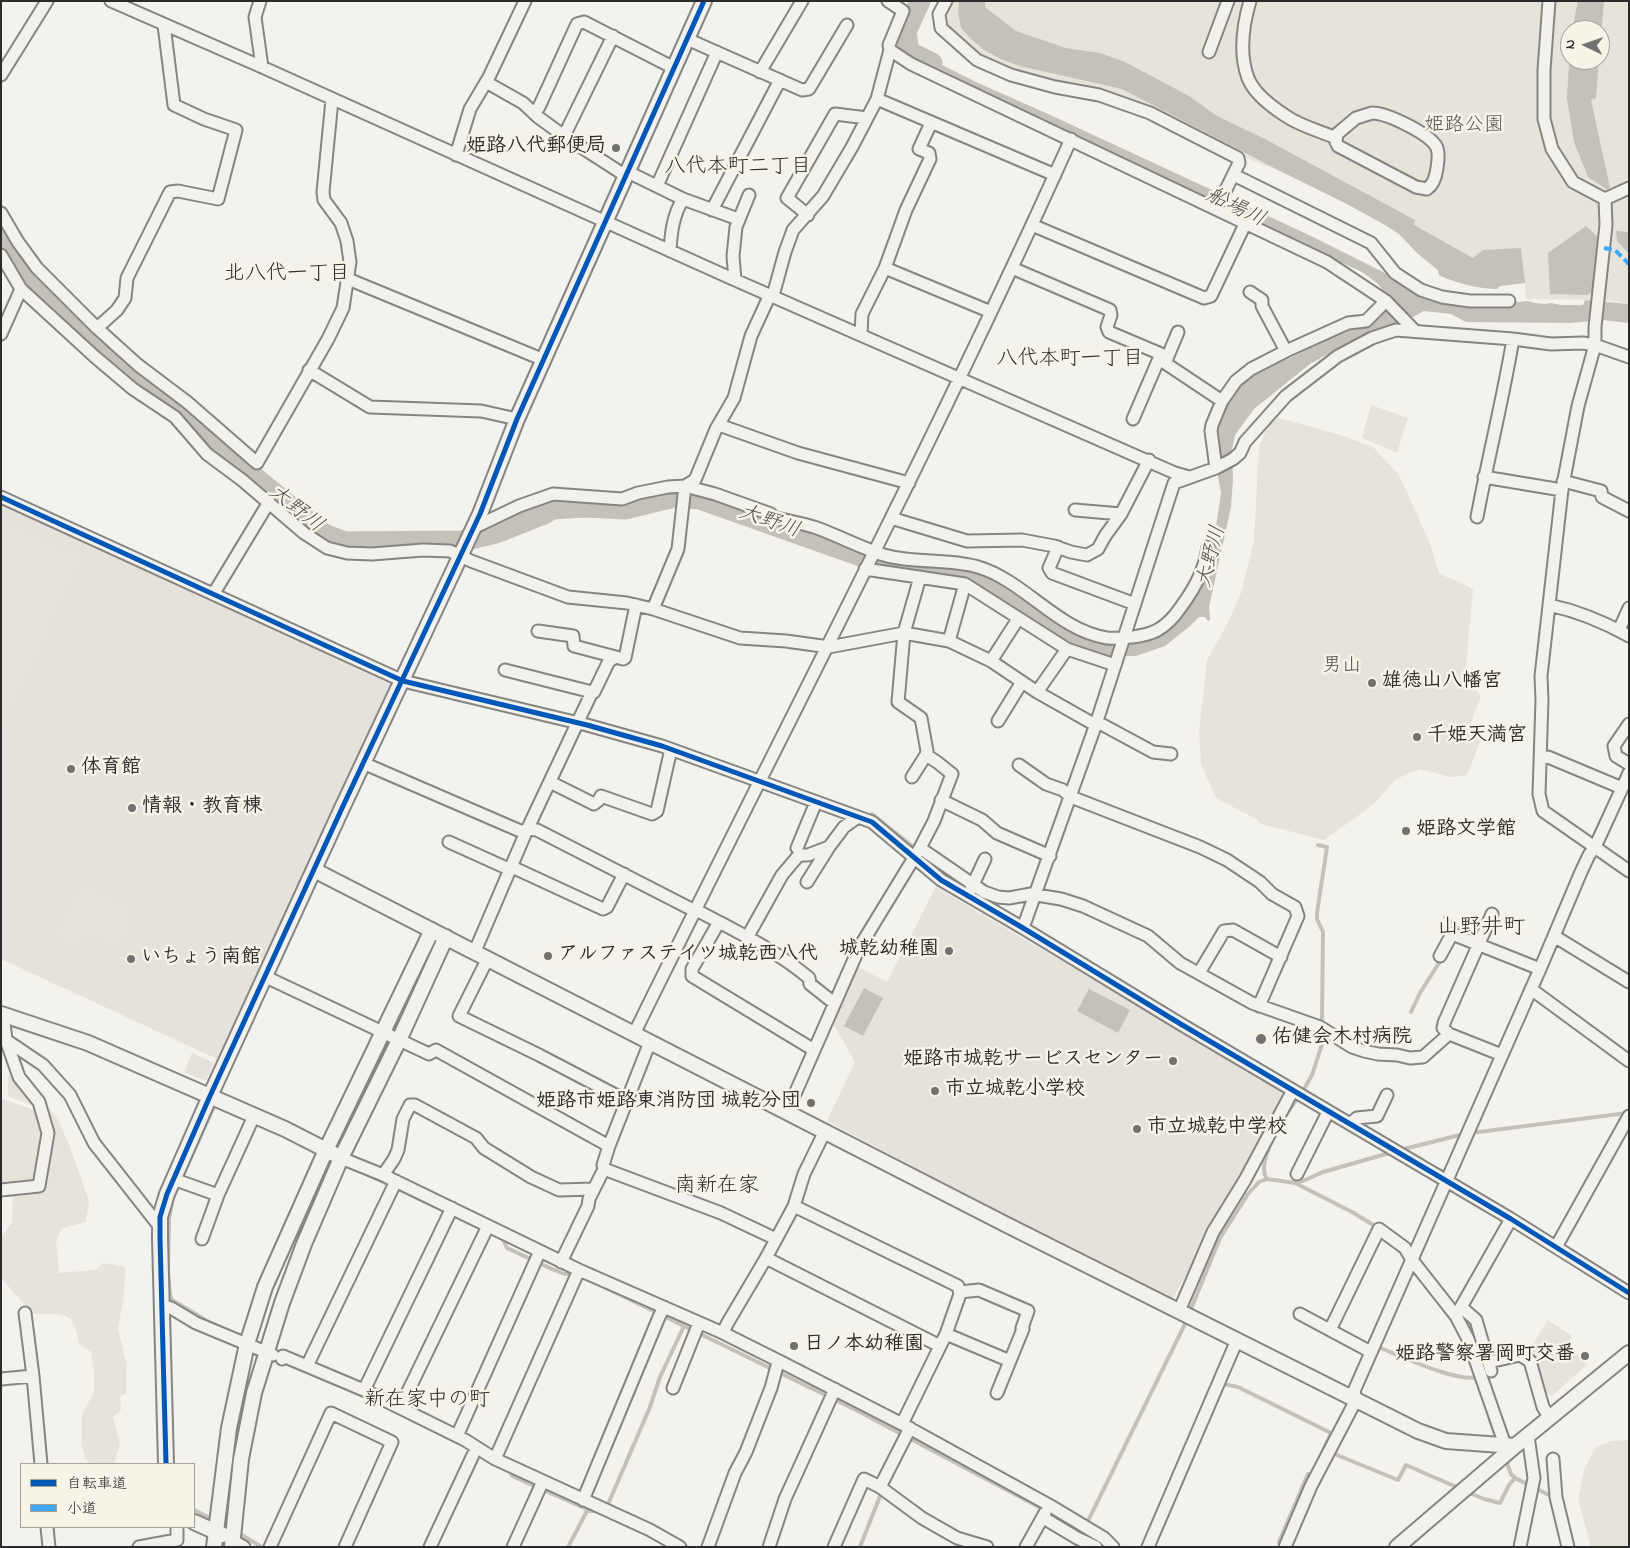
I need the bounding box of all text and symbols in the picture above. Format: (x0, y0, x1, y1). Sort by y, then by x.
north arrow (1560, 20, 1610, 70)
text: N (1560, 39, 1581, 50)
park label: 姫路公園 (1424, 115, 1504, 139)
place label: 姫路八代郵便局 (466, 136, 606, 160)
marker: 姫路八代郵便局 (610, 142, 622, 154)
district label: 八代本町二丁目 (665, 156, 811, 182)
water label: 船場川 (1201, 184, 1269, 234)
district label: 北八代一丁目 (224, 263, 350, 289)
district label: 八代本町一丁目 (997, 348, 1143, 374)
water label: 大野川 (262, 481, 328, 539)
water label: 大野川 (735, 501, 803, 545)
water label: 大野川 (1193, 523, 1233, 591)
park label: 男山 (1322, 656, 1362, 680)
place label: 雄徳山八幡宮 (1382, 671, 1502, 695)
marker: 雄徳山八幡宮 (1366, 677, 1378, 689)
place label: 千姫天満宮 (1427, 725, 1527, 749)
marker: 千姫天満宮 (1411, 731, 1423, 743)
place label: 体育館 (81, 757, 141, 781)
marker: 体育館 (65, 763, 77, 775)
place label: 情報・教育棟 (142, 796, 262, 820)
marker: 情報・教育棟 (126, 802, 138, 814)
place label: 姫路文学館 (1416, 819, 1516, 843)
marker: 姫路文学館 (1400, 825, 1412, 837)
district label: 山野井町 (1437, 916, 1525, 942)
place label: 城乾幼稚園 (839, 939, 939, 963)
place label: アルファステイツ城乾西八代 (558, 944, 818, 968)
marker: 城乾幼稚園 (943, 945, 955, 957)
place label: いちょう南館 (141, 947, 261, 971)
marker: アルファステイツ城乾西八代 (542, 950, 554, 962)
marker: いちょう南館 (125, 953, 137, 965)
place label: 佑健会木村病院 (1272, 1027, 1412, 1051)
marker: 佑健会木村病院 (1254, 1032, 1268, 1046)
place label: 姫路市城乾サービスセンター (903, 1049, 1163, 1073)
marker: 姫路市城乾サービスセンター (1167, 1055, 1179, 1067)
place label: 市立城乾小学校 (945, 1079, 1085, 1103)
marker: 市立城乾小学校 (929, 1085, 941, 1097)
place label: 姫路市姫路東消防団 城乾分団 (536, 1091, 801, 1115)
marker: 姫路市姫路東消防団 城乾分団 (805, 1097, 817, 1109)
place label: 市立城乾中学校 (1147, 1117, 1287, 1141)
marker: 市立城乾中学校 (1131, 1123, 1143, 1135)
district label: 南新在家 (675, 1175, 759, 1201)
place label: 日ノ本幼稚園 (804, 1334, 924, 1358)
marker: 日ノ本幼稚園 (788, 1340, 800, 1352)
place label: 姫路警察署岡町交番 (1395, 1344, 1575, 1368)
marker: 姫路警察署岡町交番 (1579, 1350, 1591, 1362)
district label: 新在家中の町 (364, 1389, 490, 1415)
legend (20, 1463, 195, 1528)
text: 自転車道 (67, 1473, 127, 1495)
text: 小道 (67, 1498, 97, 1520)

